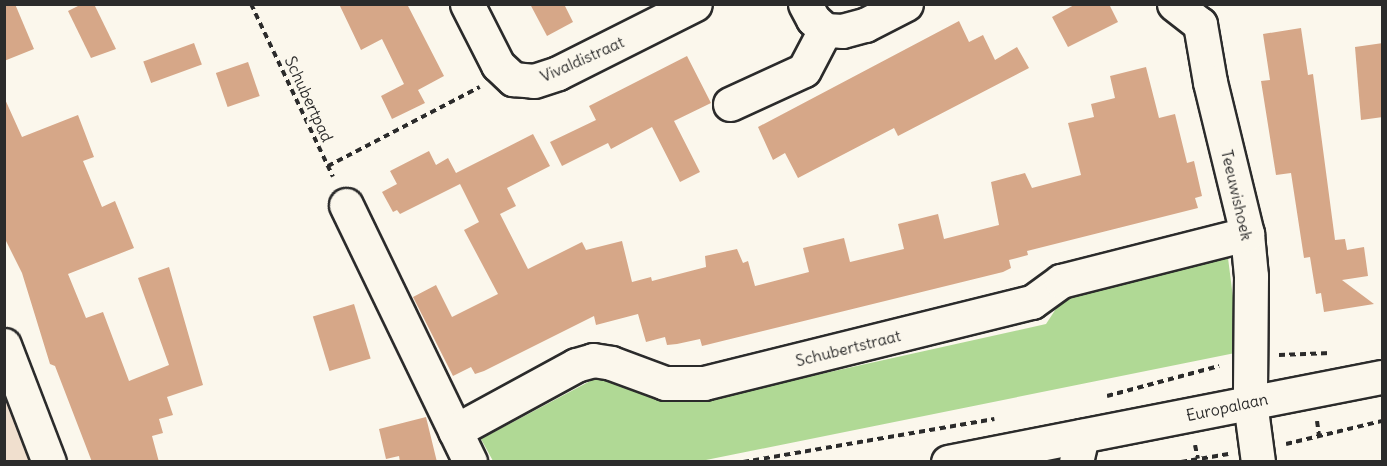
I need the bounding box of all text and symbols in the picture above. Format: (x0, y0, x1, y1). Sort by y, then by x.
street label: Vivaldistraat (537, 32, 627, 86)
street label: Schubertpad (281, 53, 337, 145)
street label: Teeuwishoek (1217, 148, 1257, 242)
street label: Schubertstraat (794, 326, 902, 370)
street label: Europalaan (1184, 389, 1270, 425)

